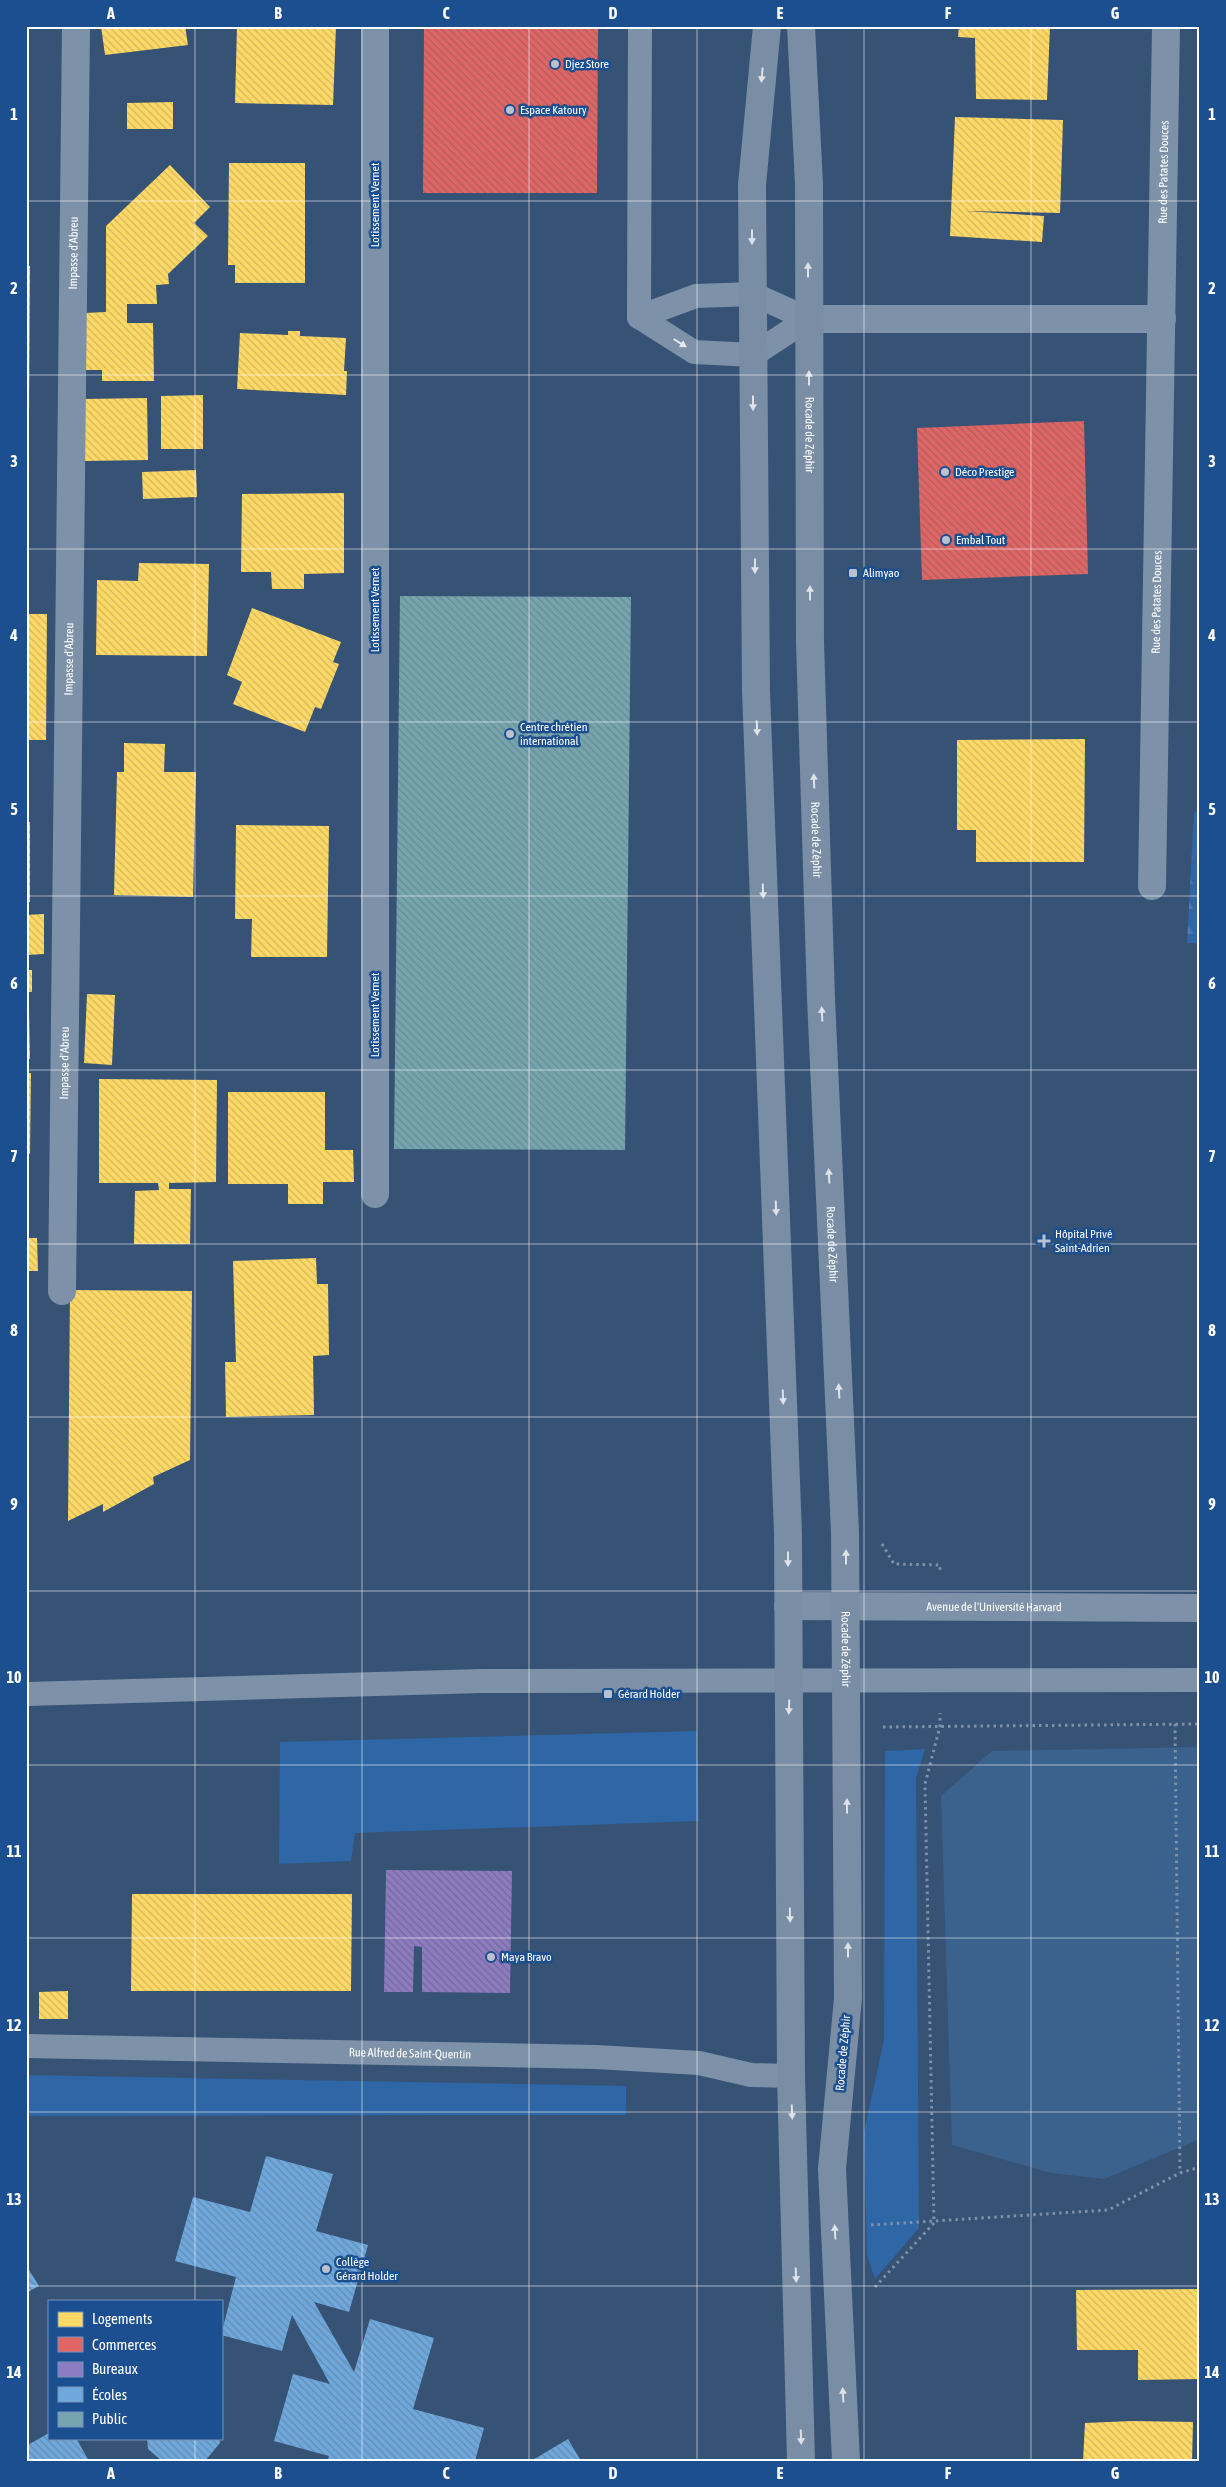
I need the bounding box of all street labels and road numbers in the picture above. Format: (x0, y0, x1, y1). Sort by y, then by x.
street label: Rue des Patates Douces (1156, 120, 1171, 224)
street label: Lotissement Vernet (368, 162, 382, 247)
street label: Impasse d'Abreu (66, 216, 81, 289)
street label: Rocade de Zéphir (802, 397, 817, 473)
street label: Rue des Patates Douces (1149, 550, 1164, 654)
street label: Lotissement Vernet (368, 567, 382, 652)
street label: Impasse d'Abreu (62, 622, 76, 695)
street label: Rocade de Zéphir (808, 801, 824, 878)
street label: Lotissement Vernet (368, 972, 382, 1057)
street label: Impasse d'Abreu (57, 1026, 72, 1099)
street label: Rocade de Zéphir (823, 1206, 841, 1283)
street label: Avenue de l'Université Harvard (926, 1600, 1062, 1614)
street label: Rocade de Zéphir (839, 1611, 853, 1688)
street label: Rocade de Zéphir (833, 2014, 853, 2091)
street label: Rue Alfred de Saint-Quentin (349, 2045, 471, 2062)

